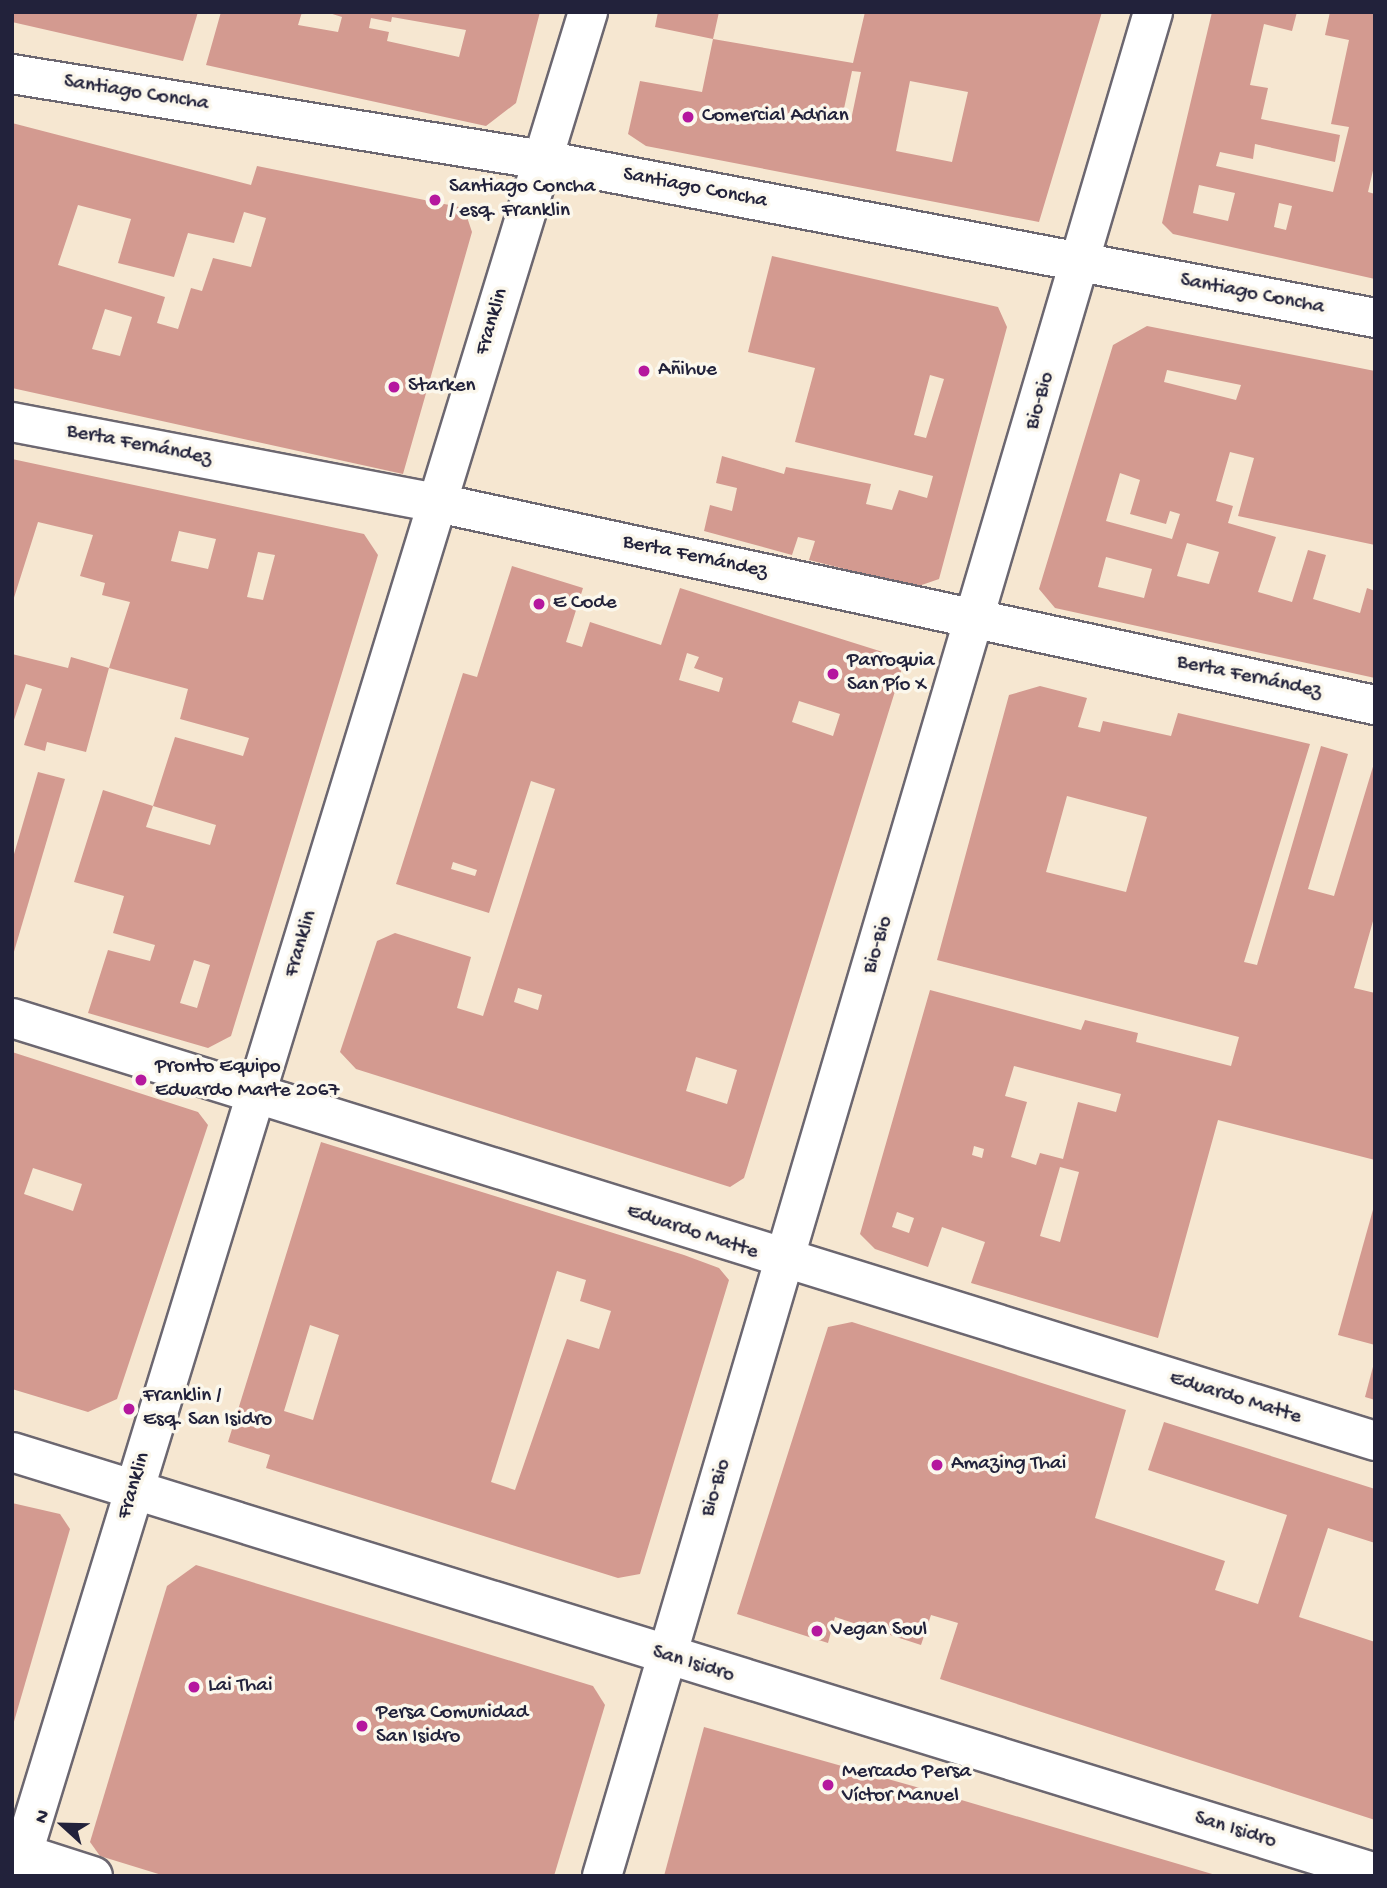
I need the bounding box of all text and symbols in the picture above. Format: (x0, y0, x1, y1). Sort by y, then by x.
street label: Santiago Concha (62, 70, 210, 118)
place label: Comercial Adrian (702, 104, 849, 130)
marker: Comercial Adrian (680, 109, 696, 125)
street label: Santiago Concha (621, 163, 769, 215)
place label: Santiago Concha / esq. Franklin (449, 175, 595, 225)
marker: Santiago Concha / esq. Franklin (427, 192, 443, 208)
street label: Santiago Concha (1178, 269, 1326, 321)
street label: Franklin (471, 286, 515, 358)
place label: Añihue (658, 358, 717, 384)
marker: Añihue (636, 363, 652, 379)
street label: Bio-Bio (1021, 369, 1061, 433)
place label: Starken (408, 374, 476, 400)
marker: Starken (386, 379, 402, 395)
street label: Berta Fernández (64, 420, 214, 472)
street label: Berta Fernández (620, 530, 770, 586)
place label: E Code (553, 591, 616, 617)
marker: E Code (531, 596, 547, 612)
place label: Parroquia San Pío X (847, 649, 935, 699)
street label: Berta Fernández (1174, 650, 1324, 706)
marker: Parroquia San Pío X (825, 666, 841, 682)
street label: Franklin (280, 908, 324, 980)
street label: Bio-Bio (858, 913, 900, 977)
place label: Pronto Equipo Eduardo Marte 2067 (155, 1055, 339, 1105)
marker: Pronto Equipo Eduardo Marte 2067 (133, 1072, 149, 1088)
street label: Eduardo Matte (623, 1200, 761, 1266)
street label: Eduardo Matte (1166, 1367, 1304, 1431)
place label: Franklin / Esq. San Isidro (143, 1384, 272, 1434)
marker: Franklin / Esq. San Isidro (121, 1401, 137, 1417)
street label: Franklin (113, 1450, 157, 1522)
place label: Amazing Thai (951, 1452, 1066, 1478)
street label: Bio-Bio (696, 1456, 738, 1520)
marker: Amazing Thai (929, 1457, 945, 1473)
place label: Vegan Soul (831, 1618, 927, 1644)
marker: Vegan Soul (809, 1623, 825, 1639)
street label: San Isidro (649, 1641, 737, 1689)
place label: Lai Thai (208, 1674, 272, 1700)
marker: Lai Thai (186, 1679, 202, 1695)
place label: Persa Comunidad San Isidro (376, 1701, 528, 1751)
marker: Persa Comunidad San Isidro (354, 1718, 370, 1734)
place label: Mercado Persa Víctor Manuel (842, 1760, 971, 1810)
marker: Mercado Persa Víctor Manuel (820, 1777, 836, 1793)
north arrow (28, 1790, 98, 1860)
text: N (30, 1807, 56, 1827)
street label: San Isidro (1191, 1807, 1279, 1855)

